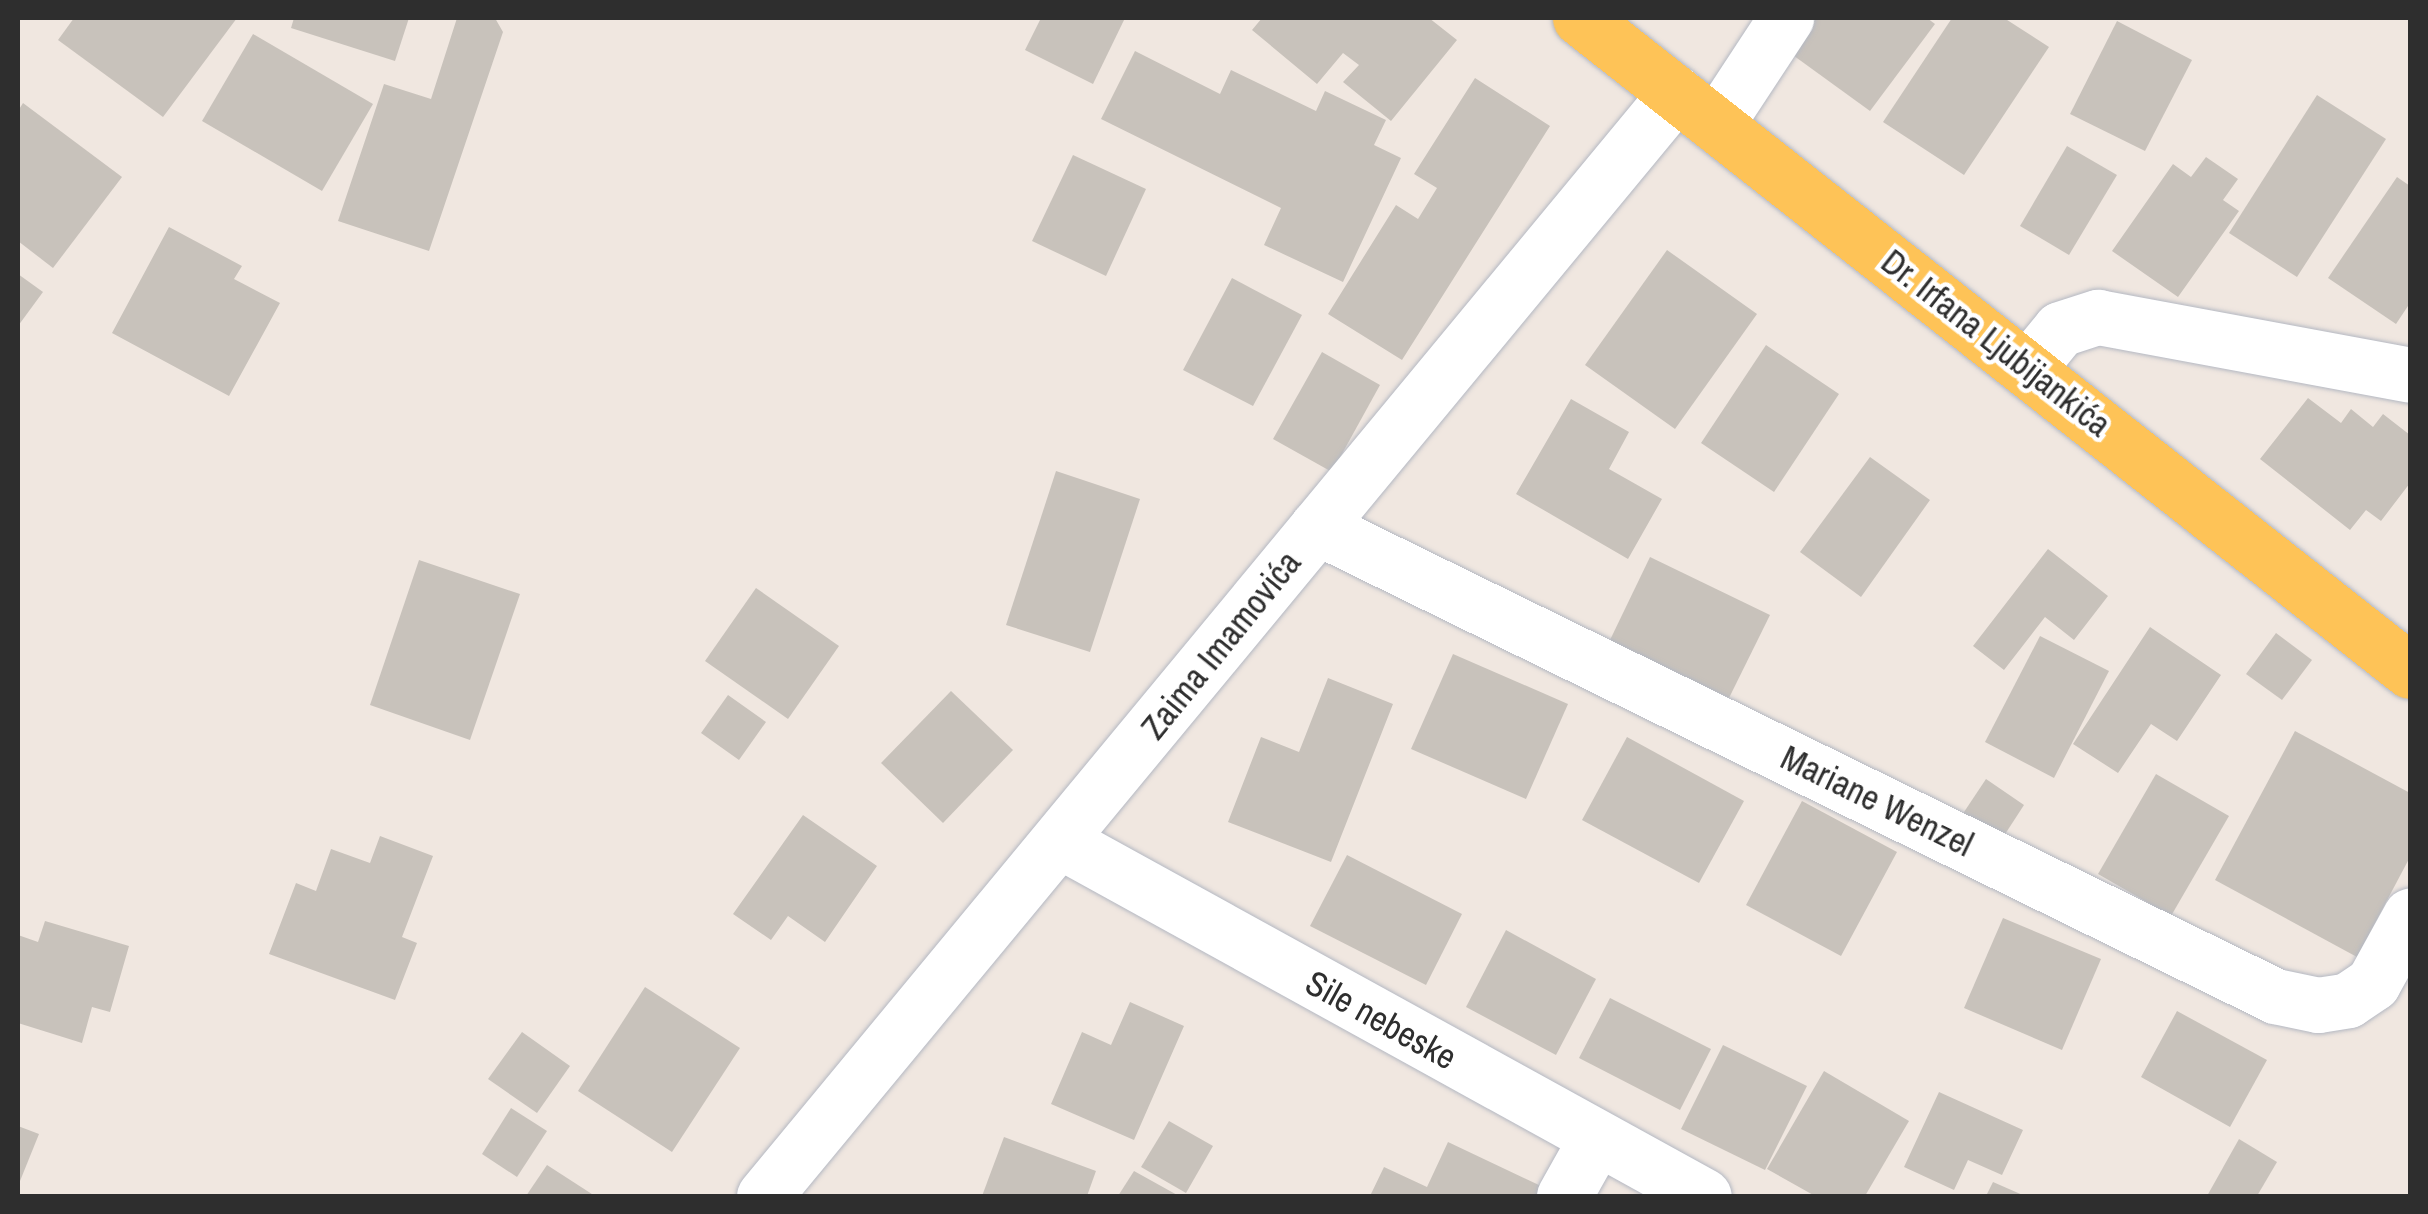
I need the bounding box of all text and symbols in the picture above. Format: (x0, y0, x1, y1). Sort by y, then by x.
street label: Dr. Irfana Ljubijankića (1873, 241, 2119, 445)
street label: Zaima Imamovića (1132, 543, 1310, 747)
street label: Mariane Wenzel (1774, 736, 1980, 866)
street label: Sile nebeske (1298, 961, 1464, 1079)

